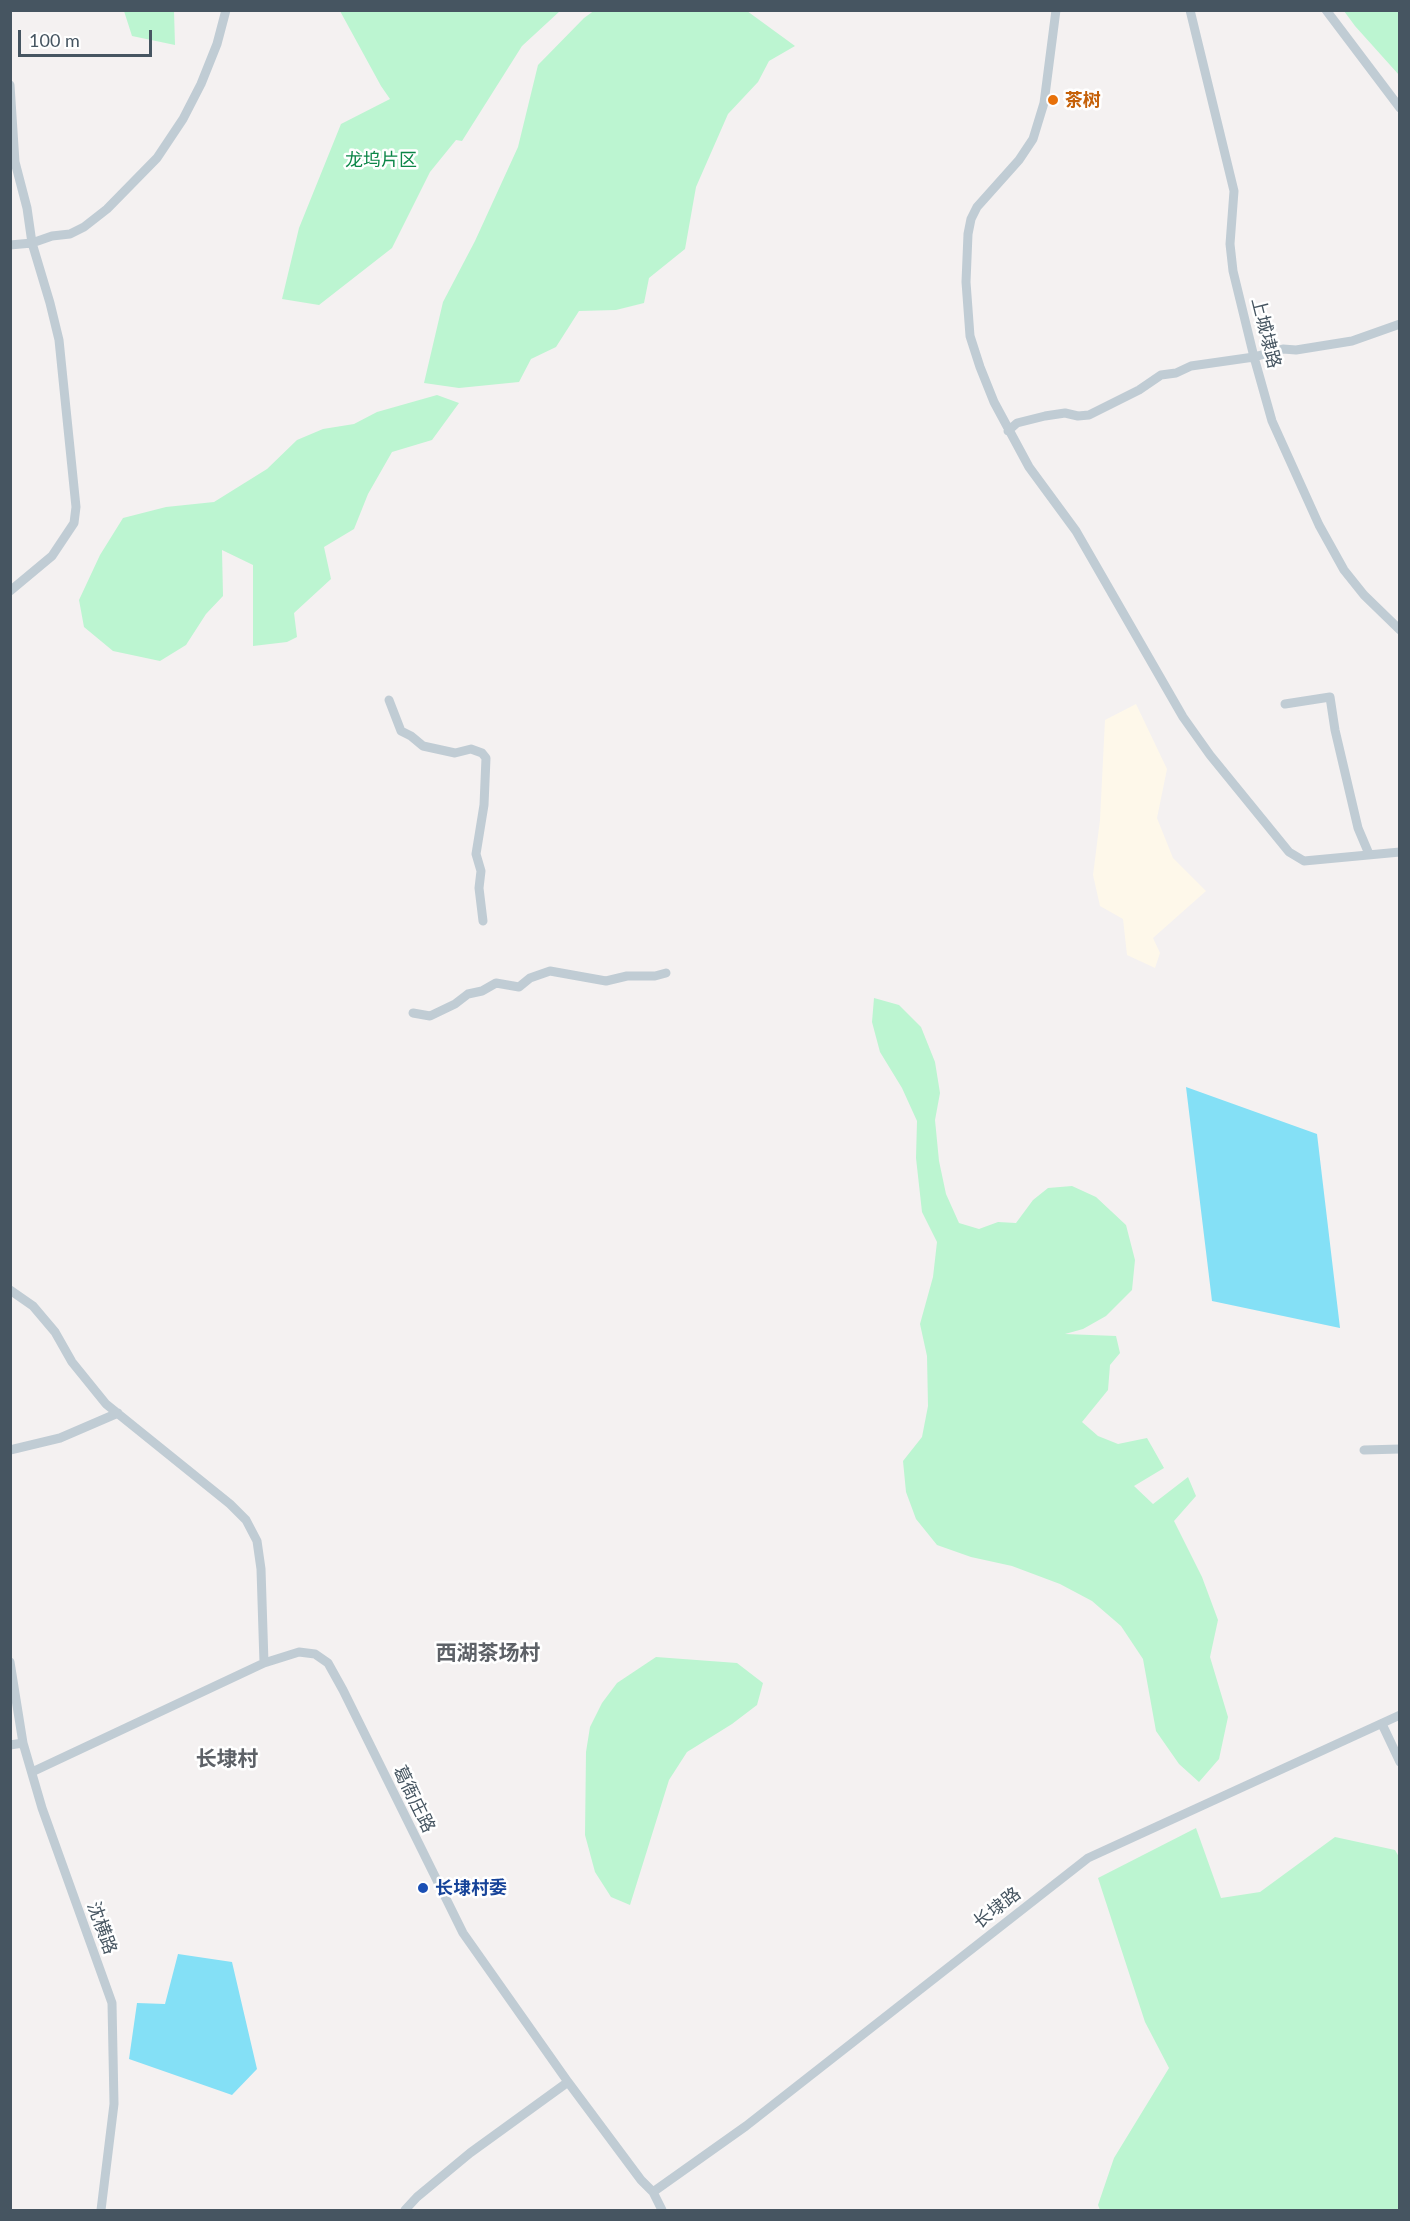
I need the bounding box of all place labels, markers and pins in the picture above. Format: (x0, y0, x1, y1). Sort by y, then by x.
place label: 茶树 (1065, 89, 1101, 111)
marker: 茶树 (1046, 93, 1060, 107)
place label: 长埭村委 (435, 1877, 507, 1899)
marker: 长埭村委 (416, 1881, 430, 1895)

